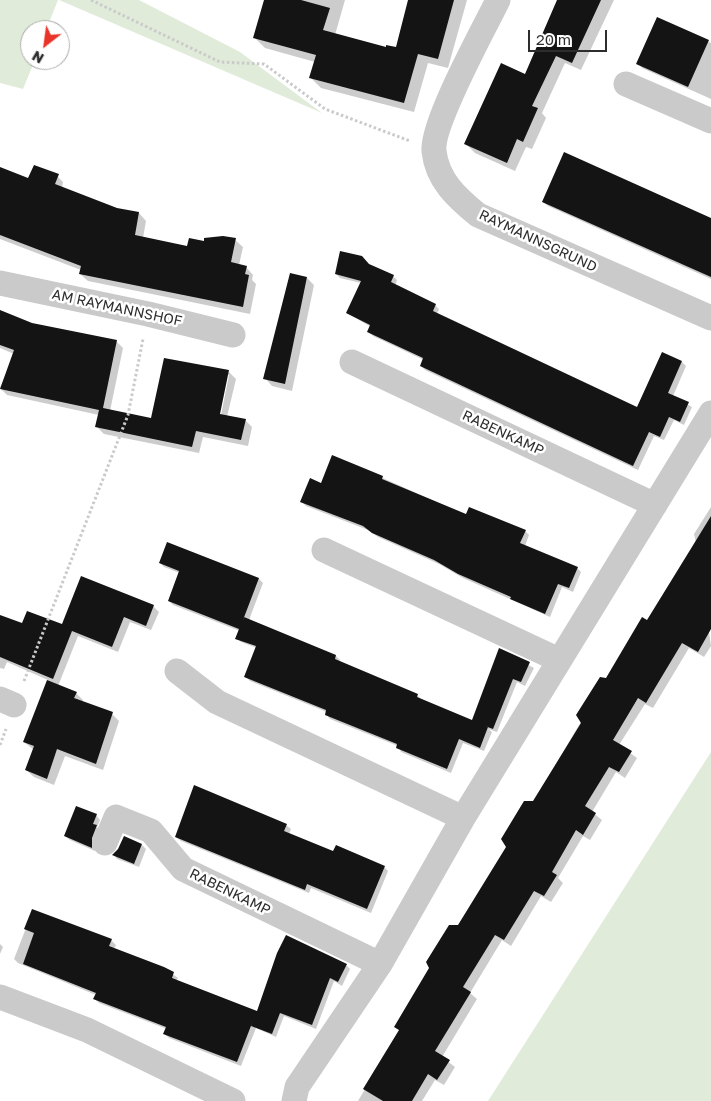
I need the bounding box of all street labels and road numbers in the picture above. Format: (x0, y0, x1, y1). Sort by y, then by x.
street label: RAYMANNSGRUND (476, 206, 600, 276)
street label: AM RAYMANNSHOF (51, 286, 183, 330)
street label: RABENKAMP (460, 407, 546, 459)
street label: RABENKAMP (187, 865, 273, 919)

